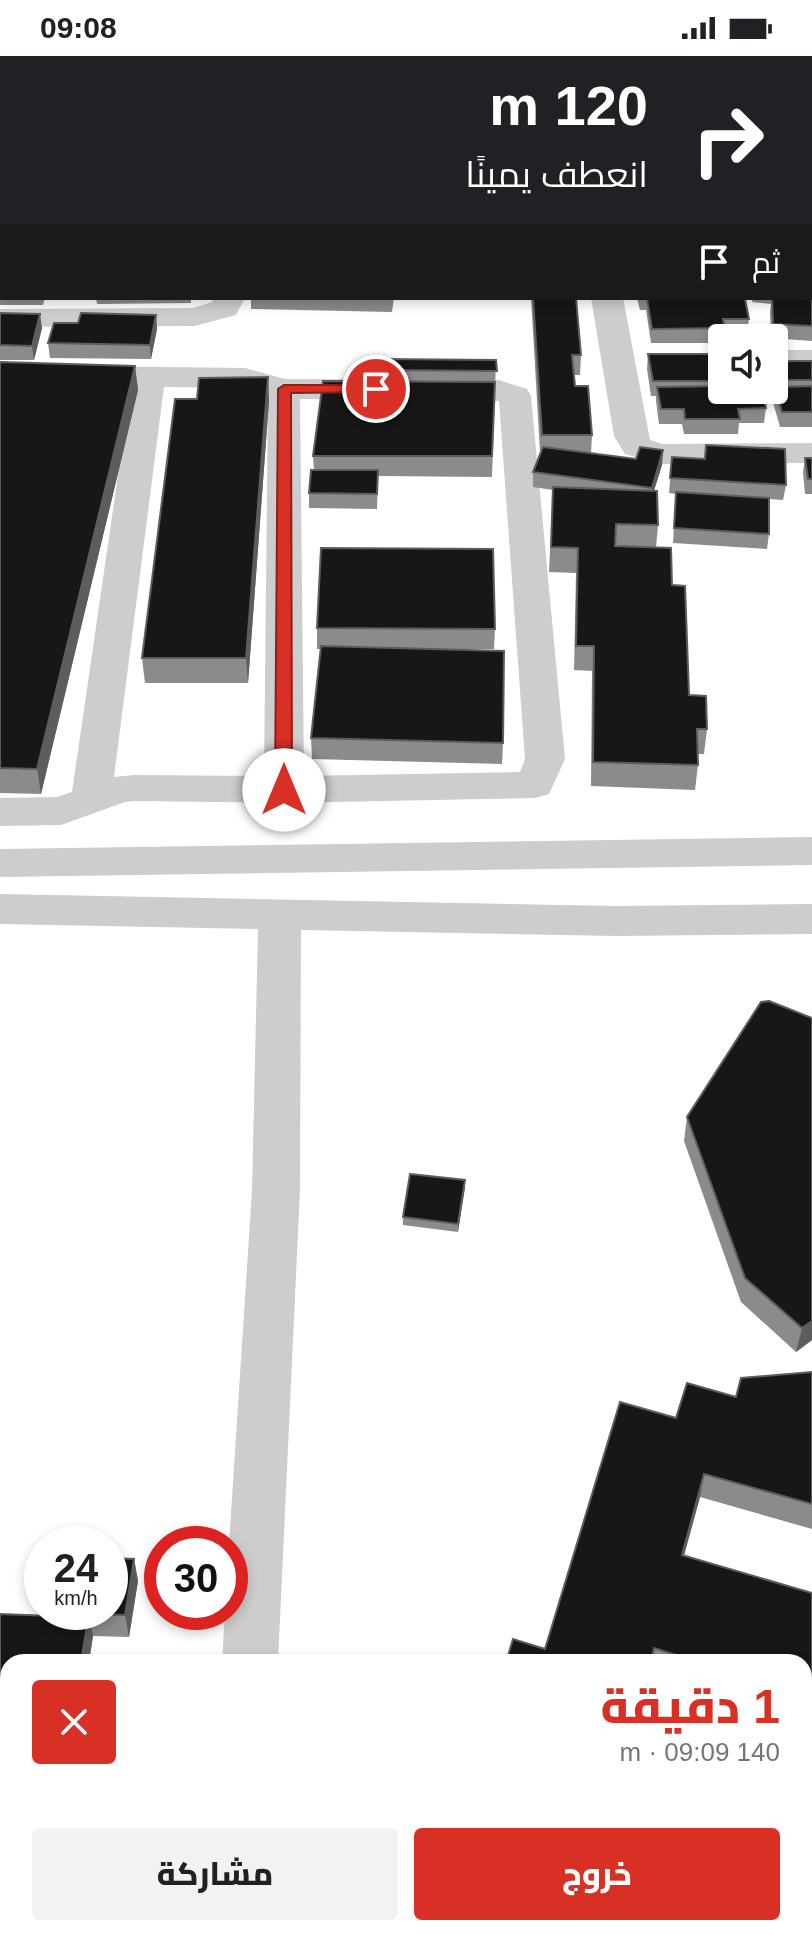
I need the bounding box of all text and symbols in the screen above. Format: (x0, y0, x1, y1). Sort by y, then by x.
text: 09:08 (40, 11, 117, 44)
text: 120 m (489, 74, 648, 137)
icon: right (676, 88, 780, 192)
text: انعطف يمينًا (465, 154, 648, 195)
icon: arrive (692, 240, 736, 284)
text: ثم (752, 246, 780, 279)
map controls (708, 324, 788, 404)
button: sound (708, 324, 788, 404)
pin (342, 355, 410, 423)
icon: arrive (354, 367, 398, 411)
position arrow (242, 748, 326, 832)
speed limit sign: 30 (144, 1526, 248, 1630)
text: 24 (54, 1546, 98, 1590)
text: km/h (54, 1587, 98, 1609)
button: close (32, 1680, 116, 1764)
text: 1 دقيقة (601, 1680, 780, 1733)
text: 140 m · 09:09 (620, 1737, 780, 1767)
button: مشاركة (32, 1828, 398, 1920)
button: خروج (414, 1828, 780, 1920)

